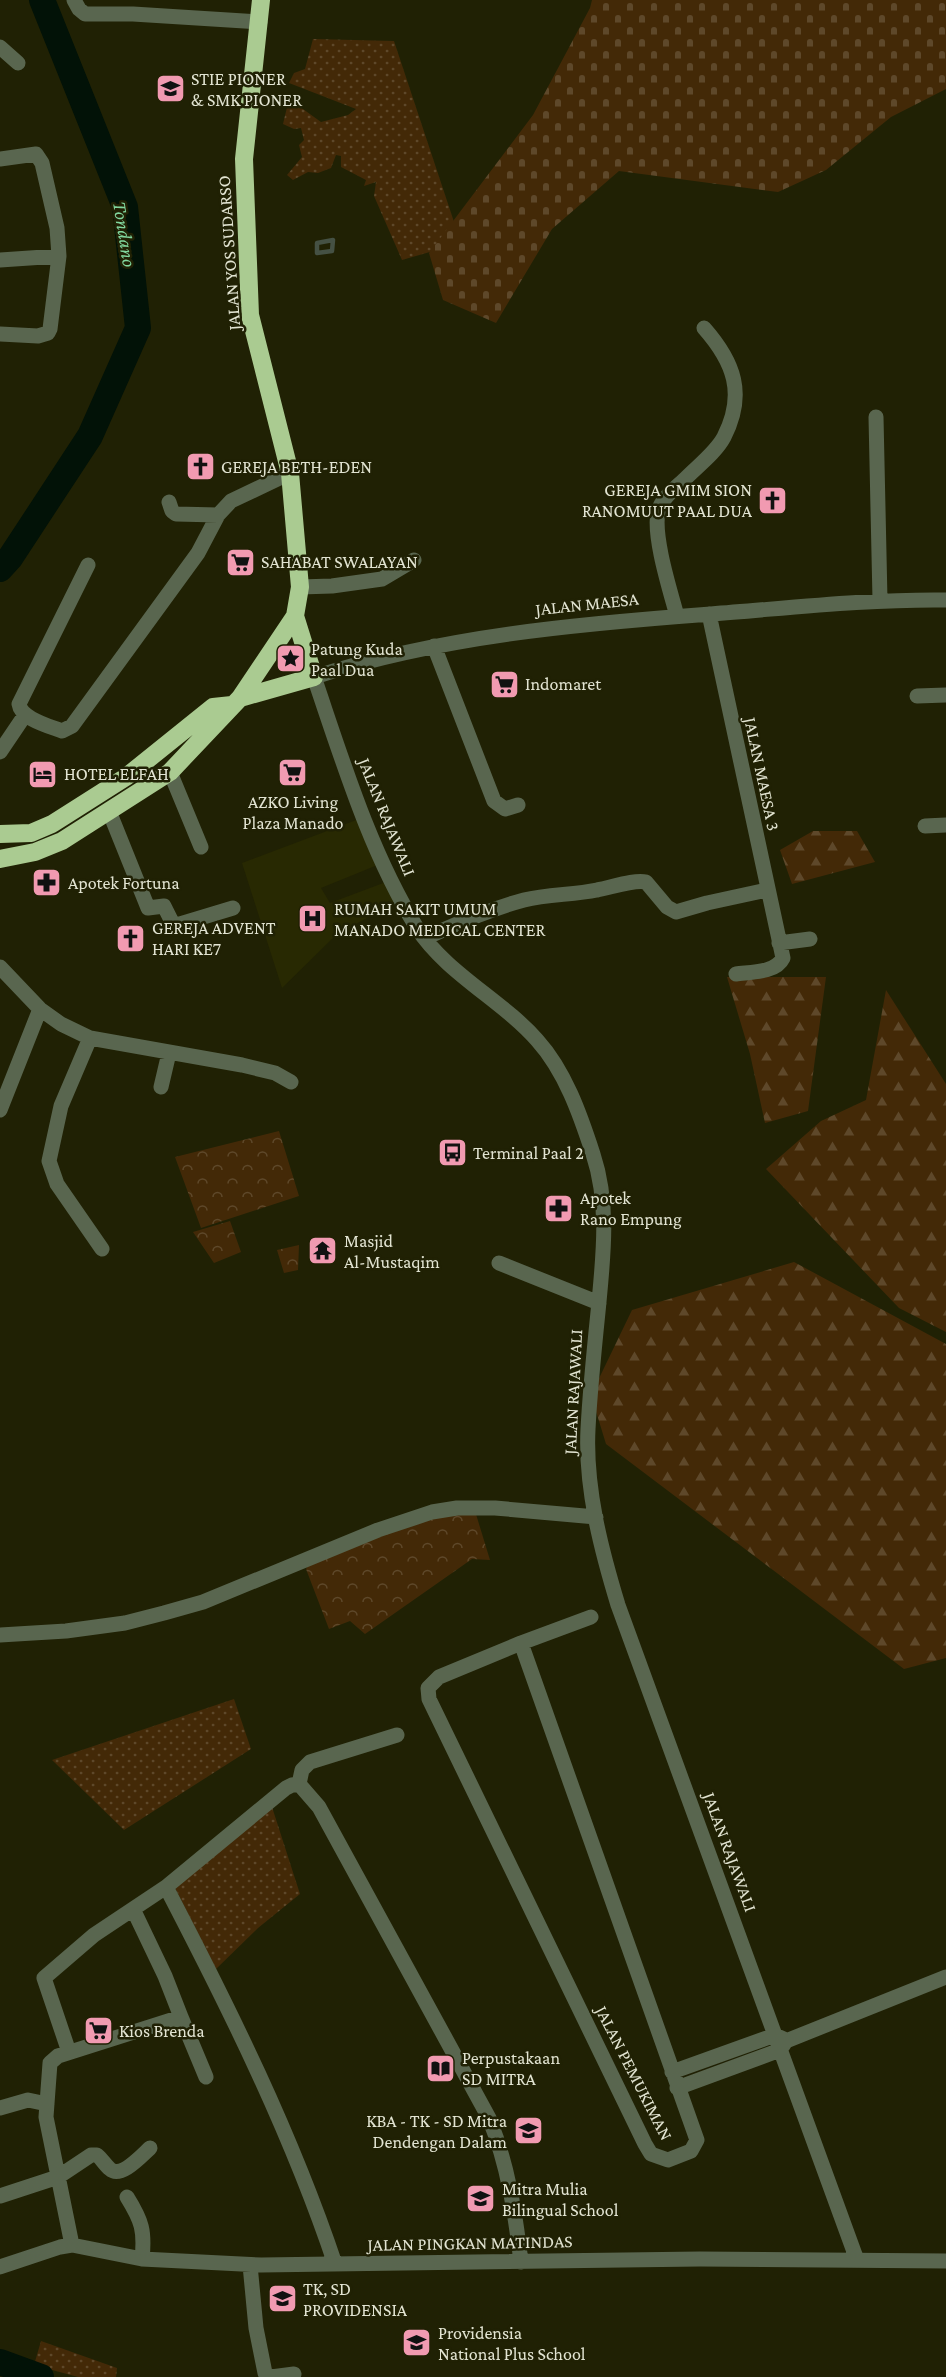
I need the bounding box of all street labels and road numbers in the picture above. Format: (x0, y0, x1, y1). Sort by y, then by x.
street label: JALAN YOS SUDARSO (214, 175, 245, 333)
street label: JALAN MAESA (532, 589, 640, 620)
street label: JALAN MAESA 3 (740, 713, 784, 833)
street label: JALAN RAJAWALI (353, 753, 420, 879)
street label: JALAN RAJAWALI (560, 1329, 586, 1457)
street label: JALAN RAJAWALI (698, 1788, 761, 1914)
street label: JALAN PEMUKIMAN (591, 2001, 677, 2144)
street label: JALAN PINGKAN MATINDAS (365, 2231, 573, 2255)

